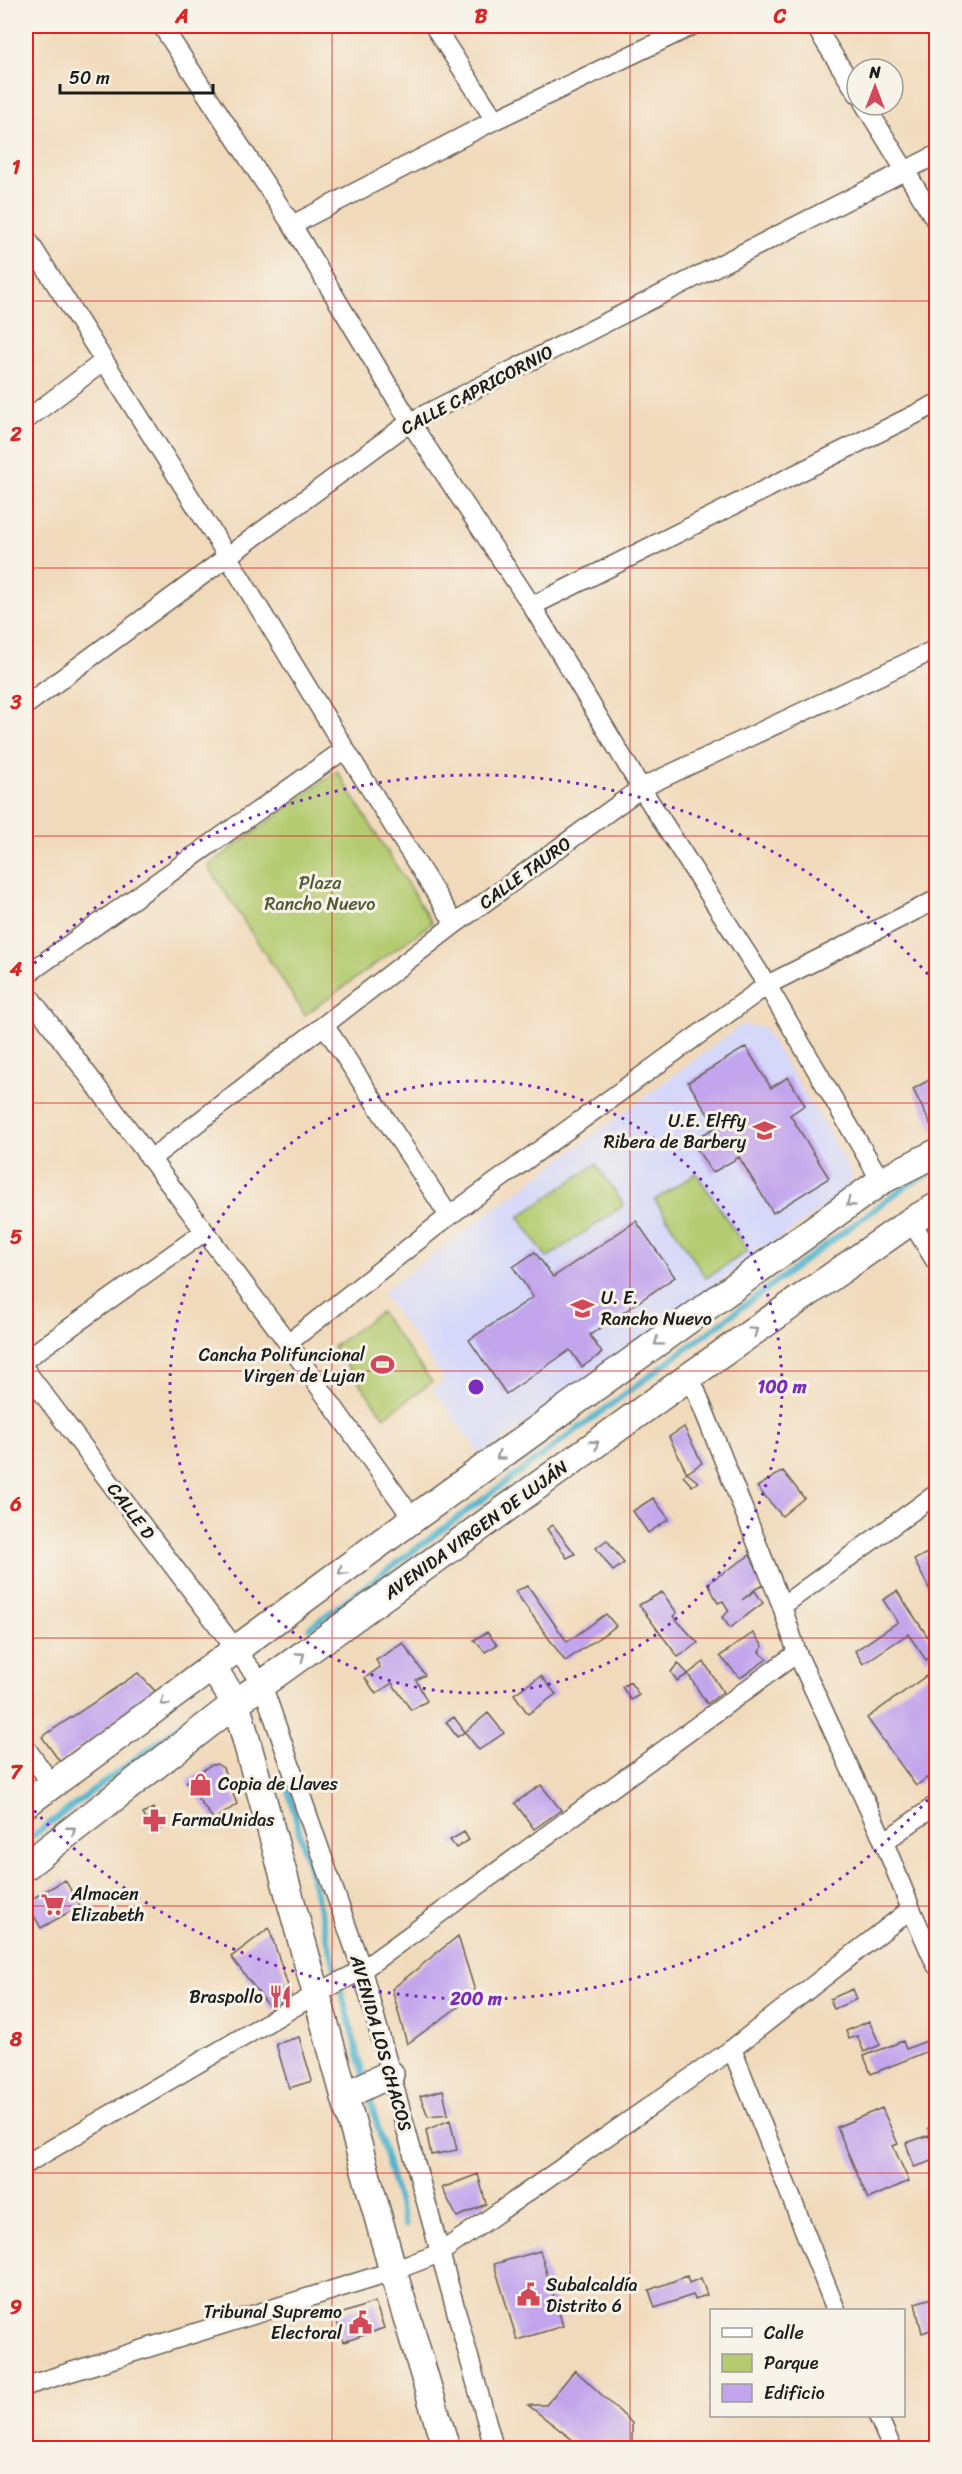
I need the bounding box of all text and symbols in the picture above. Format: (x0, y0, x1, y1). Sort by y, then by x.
text: A (174, 0, 189, 34)
text: B (475, 0, 488, 34)
text: C (773, 0, 787, 34)
scale bar (60, 57, 213, 95)
north arrow (845, 57, 905, 117)
text: N (868, 58, 881, 87)
text: 50 m (69, 62, 110, 94)
text: 1 (12, 150, 21, 185)
street label: CALLE CAPRICORNIO (395, 336, 559, 444)
text: 2 (9, 417, 22, 452)
text: 3 (10, 685, 22, 720)
street label: CALLE TAURO (472, 828, 578, 918)
park label: Plaza Rancho Nuevo (265, 867, 375, 920)
text: 4 (9, 952, 23, 987)
place label: U.E. Elffy Ribera de Barbery (604, 1105, 747, 1158)
school or university icon: U.E. Elffy Ribera de Barbery (751, 1118, 777, 1144)
one-way arrow (845, 1196, 856, 1207)
text: 5 (10, 1220, 22, 1255)
place label: U. E. Rancho Nuevo (601, 1282, 712, 1335)
school or university icon: U. E. Rancho Nuevo (570, 1295, 596, 1321)
one-way arrow (748, 1327, 759, 1338)
one-way arrow (653, 1335, 664, 1346)
place label: Cancha Polifuncional Virgen de Lujan (199, 1339, 366, 1392)
sports icon: Cancha Polifuncional Virgen de Lujan (370, 1352, 396, 1378)
text: 100 m (758, 1371, 807, 1403)
centre of rings (466, 1377, 486, 1397)
one-way arrow (589, 1440, 600, 1451)
one-way arrow (495, 1449, 506, 1460)
street label: AVENIDA VIRGEN DE LUJÁN (376, 1452, 575, 1609)
street label: CALLE D (99, 1475, 164, 1547)
text: 6 (9, 1487, 22, 1522)
one-way arrow (338, 1564, 349, 1575)
one-way arrow (294, 1652, 305, 1663)
one-way arrow (160, 1695, 171, 1706)
text: 7 (10, 1755, 23, 1790)
place label: Copia de Llaves (218, 1768, 339, 1800)
shop icon: Copia de Llaves (187, 1771, 213, 1797)
place label: FarmaUnidas (172, 1804, 275, 1836)
pharmacy icon: FarmaUnidas (141, 1807, 167, 1833)
one-way arrow (65, 1826, 76, 1837)
place label: Almacen Elizabeth (70, 1878, 144, 1931)
supermarket icon: Almacen Elizabeth (40, 1891, 66, 1917)
street label: AVENIDA LOS CHACOS (340, 1950, 422, 2135)
place label: Braspollo (189, 1981, 263, 2013)
text: 200 m (449, 1983, 502, 2015)
restaurant icon: Braspollo (268, 1984, 294, 2010)
text: 8 (9, 2022, 23, 2057)
place label: Subalcaldía Distrito 6 (546, 2269, 638, 2322)
public building icon: Subalcaldía Distrito 6 (515, 2282, 541, 2308)
text: 9 (10, 2290, 22, 2325)
place label: Tribunal Supremo Electoral (204, 2296, 343, 2349)
public building icon: Tribunal Supremo Electoral (347, 2309, 373, 2335)
legend (710, 2309, 905, 2417)
text: Calle (764, 2317, 804, 2349)
text: Parque (764, 2347, 819, 2379)
text: Edificio (764, 2377, 825, 2409)

